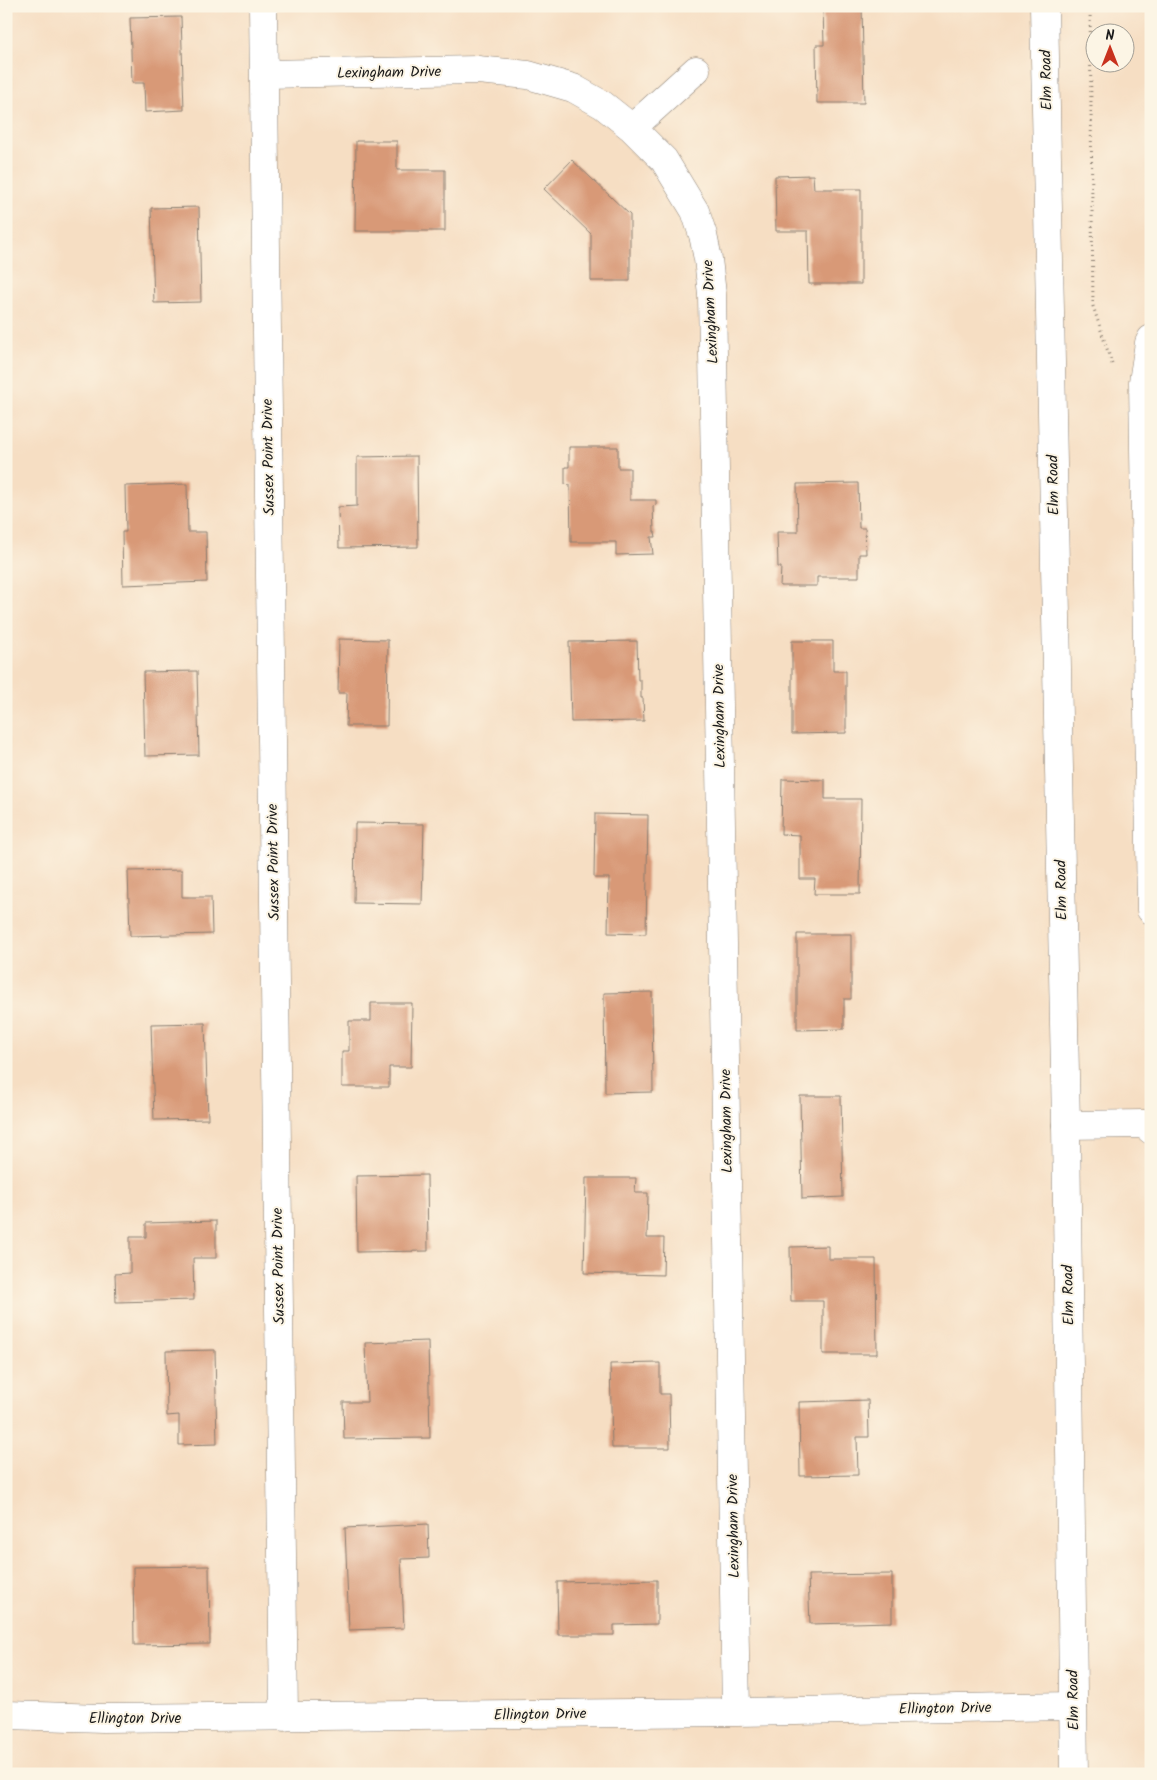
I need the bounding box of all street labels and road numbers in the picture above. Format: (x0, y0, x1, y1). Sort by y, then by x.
street label: Elm Road (1034, 49, 1060, 110)
street label: Lexingham Drive (337, 60, 442, 86)
street label: Lexingham Drive (696, 259, 726, 365)
street label: Sussex Point Drive (256, 398, 282, 516)
street label: Elm Road (1041, 454, 1067, 515)
street label: Lexingham Drive (707, 663, 733, 768)
street label: Sussex Point Drive (261, 803, 287, 921)
street label: Elm Road (1049, 859, 1075, 920)
street label: Lexingham Drive (714, 1068, 740, 1173)
street label: Sussex Point Drive (266, 1207, 292, 1325)
street label: Elm Road (1056, 1264, 1082, 1325)
street label: Lexingham Drive (721, 1473, 747, 1578)
street label: Elm Road (1061, 1669, 1087, 1730)
street label: Ellington Drive (898, 1696, 992, 1722)
street label: Ellington Drive (493, 1702, 587, 1728)
street label: Ellington Drive (89, 1707, 182, 1731)

